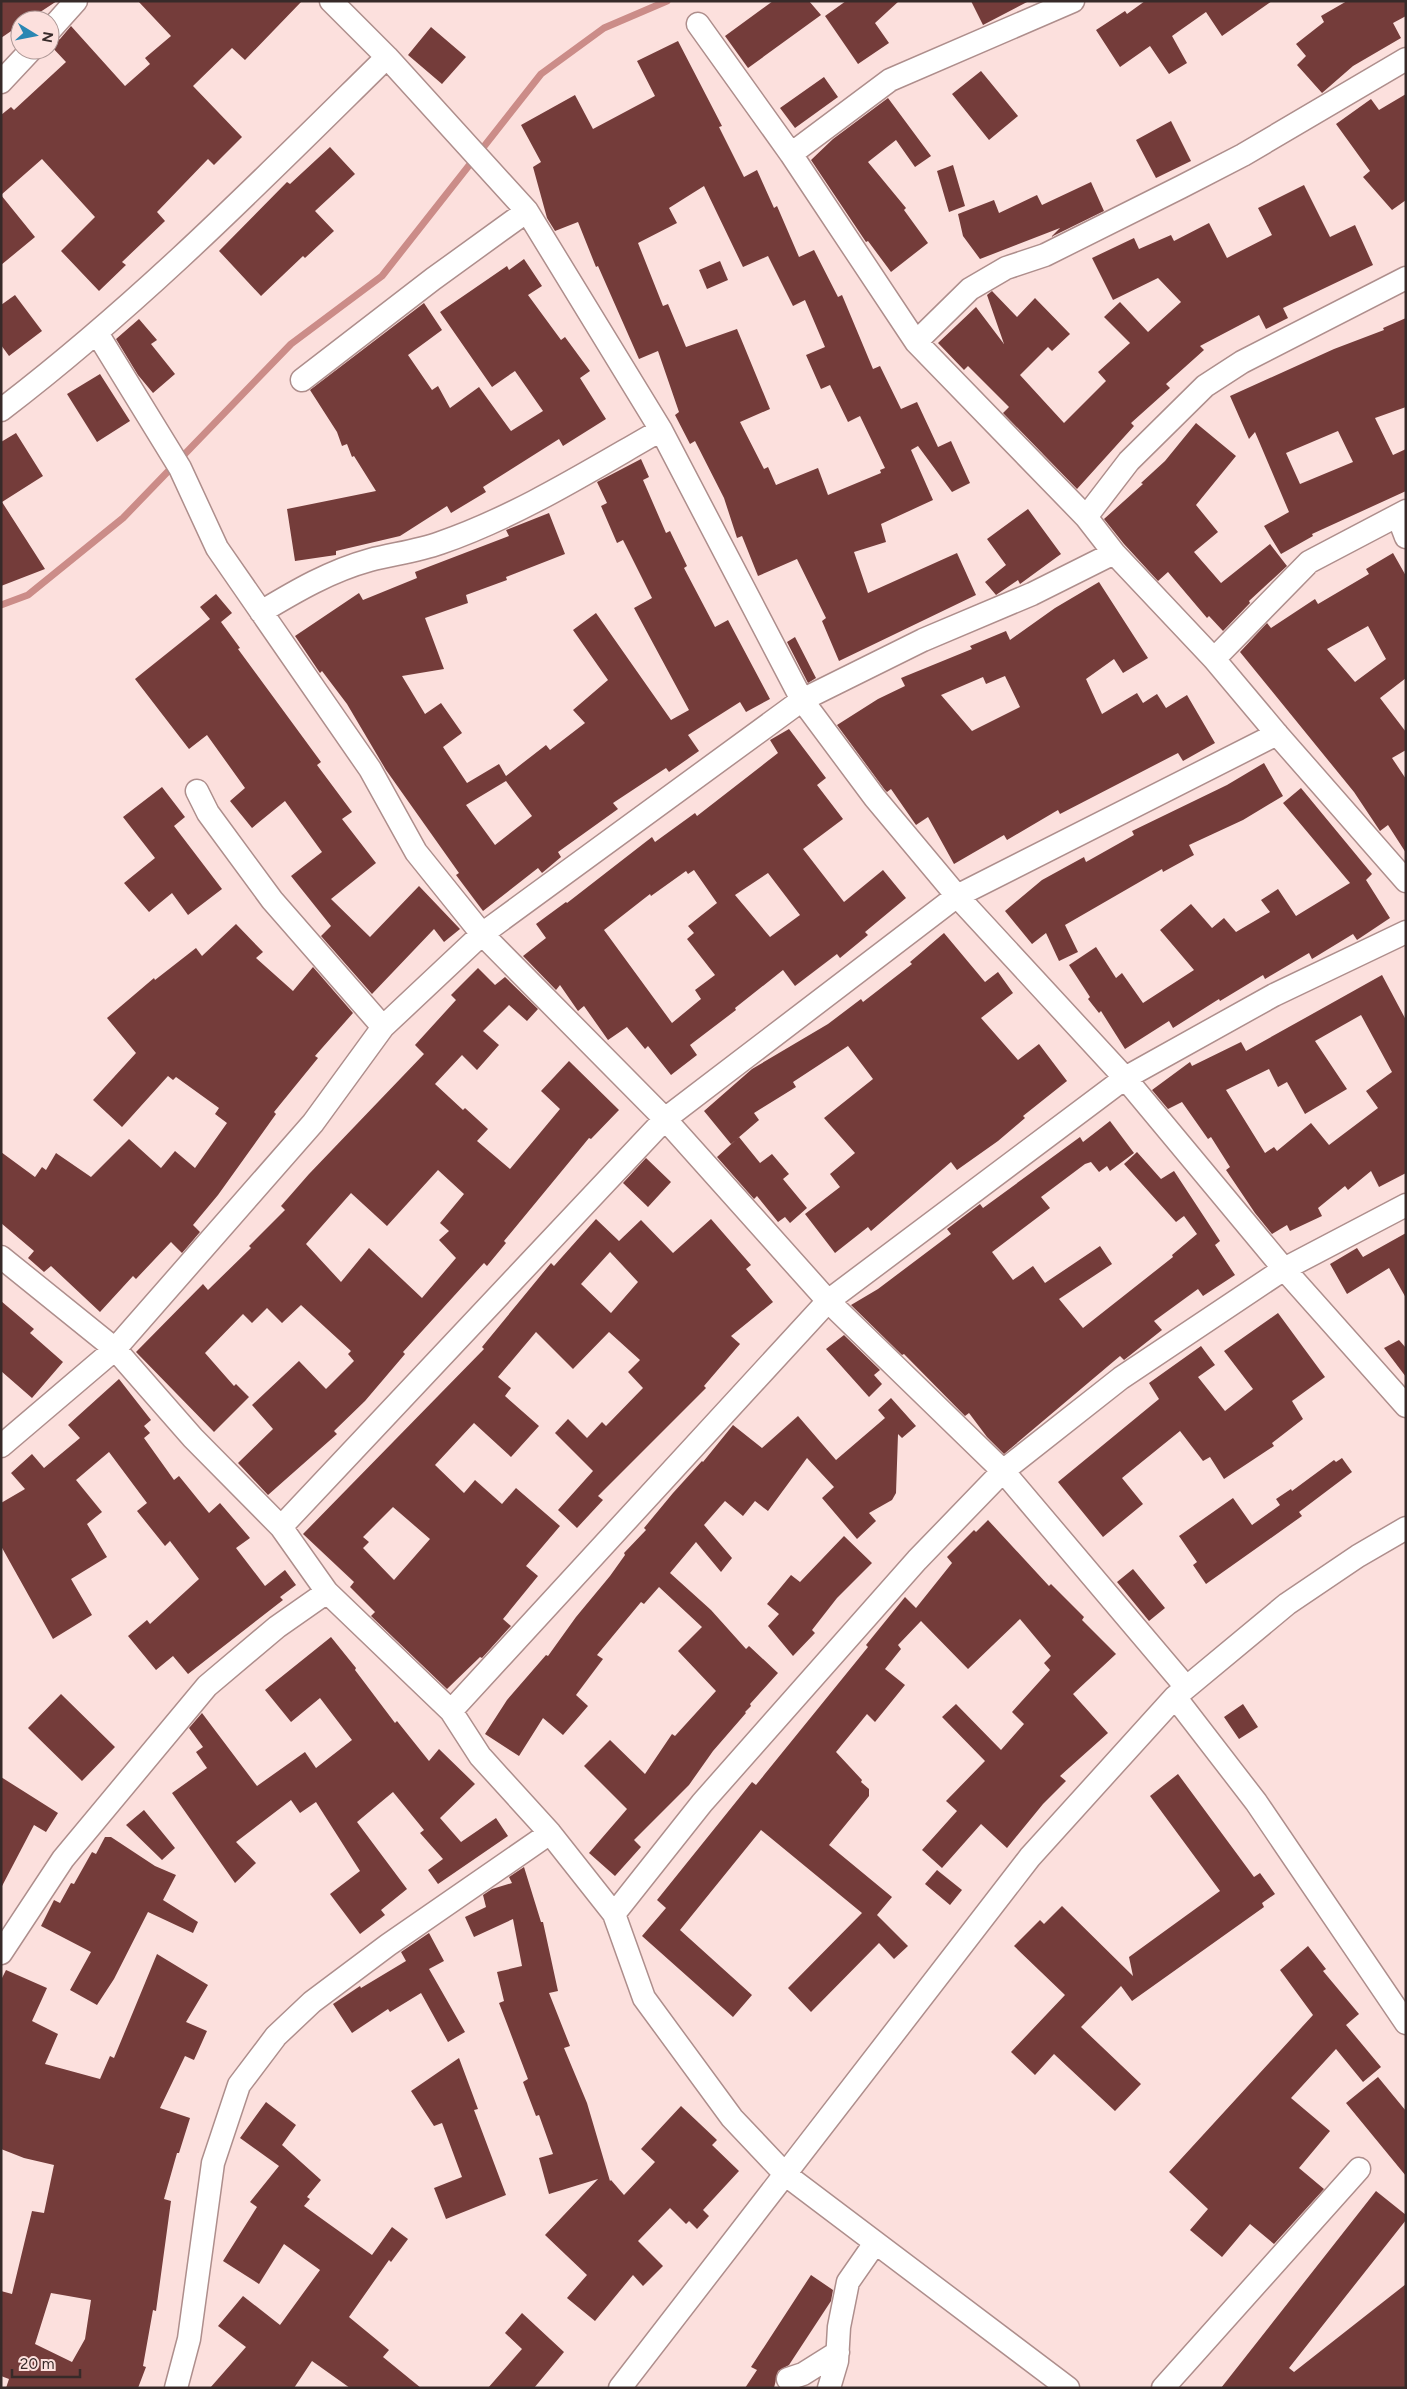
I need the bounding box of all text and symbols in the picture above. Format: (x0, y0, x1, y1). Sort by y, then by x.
north arrow (10, 10, 60, 60)
text: N (38, 30, 57, 44)
scale bar (12, 2346, 80, 2378)
text: 20 m (20, 2355, 54, 2373)

